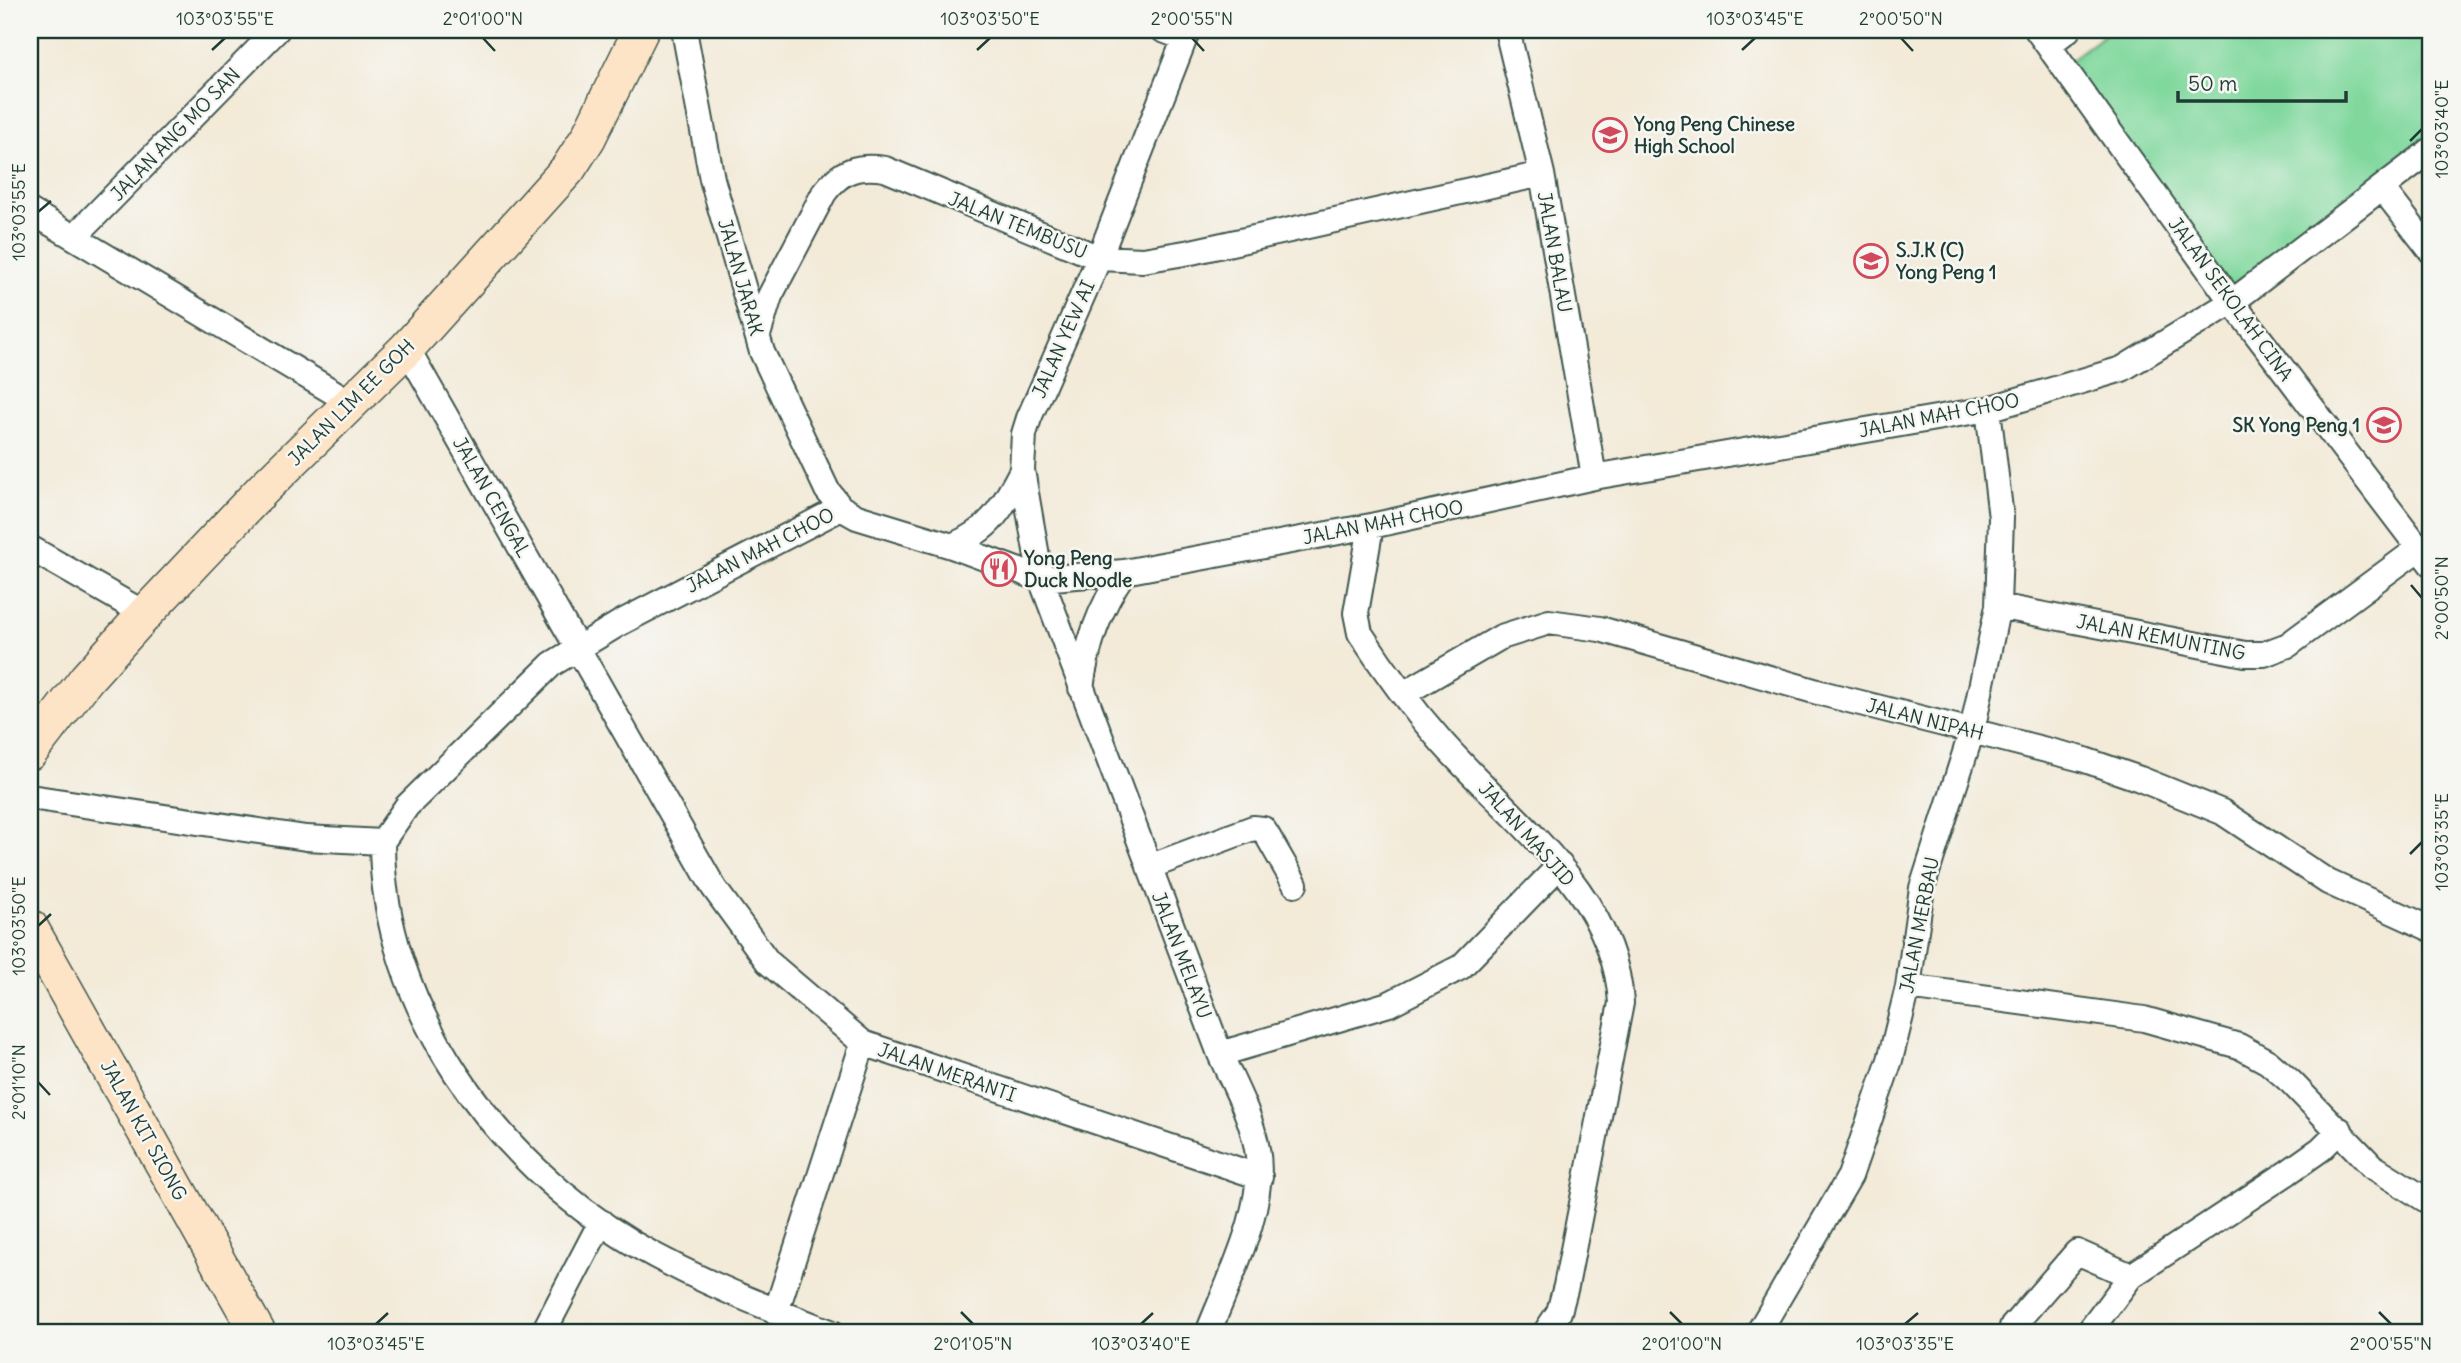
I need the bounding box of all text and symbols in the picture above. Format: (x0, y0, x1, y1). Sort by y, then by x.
text: 103°03'55"E (176, 7, 274, 30)
text: 2°01'00"N (443, 7, 523, 30)
text: 103°03'50"E (940, 7, 1040, 30)
text: 2°00'55"N (1151, 7, 1233, 30)
text: 103°03'45"E (1706, 7, 1804, 30)
text: 2°00'50"N (1859, 7, 1943, 30)
scale bar (2178, 60, 2346, 104)
street label: JALAN ANG MO SAN (105, 62, 245, 206)
text: 50 m (2188, 70, 2237, 97)
text: 103°03'40"E (2430, 79, 2453, 179)
place label: Yong Peng Chinese High School (1633, 112, 1795, 158)
school or university icon: Yong Peng Chinese High School (1591, 116, 1629, 154)
text: 103°03'55"E (7, 163, 30, 261)
street label: JALAN TEMBUSU (945, 186, 1091, 264)
street label: JALAN BALAU (1533, 190, 1577, 314)
street label: JALAN SEKOLAH CINA (2163, 212, 2299, 386)
street label: JALAN JARAK (713, 216, 769, 338)
place label: S.J.K (C) Yong Peng 1 (1895, 238, 1997, 284)
school or university icon: S.J.K (C) Yong Peng 1 (1852, 242, 1890, 280)
street label: JALAN YEW AI (1026, 276, 1100, 402)
street label: JALAN LIM EE GOH (283, 334, 419, 470)
street label: JALAN MAH CHOO (1857, 388, 2021, 442)
school or university icon: SK Yong Peng 1 (2365, 406, 2403, 444)
place label: SK Yong Peng 1 (2233, 413, 2360, 437)
street label: JALAN CENGAL (448, 433, 536, 561)
street label: JALAN MAH CHOO (1301, 495, 1465, 549)
street label: JALAN MAH CHOO (682, 502, 838, 598)
place label: Yong Peng Duck Noodle (1023, 546, 1132, 592)
restaurant icon: Yong Peng Duck Noodle (980, 550, 1018, 588)
text: 2°00'50"N (2430, 556, 2453, 640)
street label: JALAN KEMUNTING (2074, 609, 2248, 665)
street label: JALAN NIPAH (1864, 693, 1986, 745)
street label: JALAN MASJID (1474, 777, 1580, 891)
text: 103°03'35"E (2430, 793, 2453, 891)
street label: JALAN MERBAU (1894, 855, 1944, 995)
text: 103°03'50"E (7, 876, 30, 976)
street label: JALAN MELAYU (1147, 888, 1217, 1022)
street label: JALAN MERANTI (875, 1037, 1019, 1107)
text: 2°01'10"N (7, 1044, 30, 1120)
street label: JALAN KIT SIONG (96, 1056, 192, 1204)
text: 103°03'45"E (327, 1332, 425, 1355)
text: 2°01'05"N (933, 1332, 1013, 1355)
text: 103°03'40"E (1091, 1332, 1191, 1355)
text: 2°01'00"N (1642, 1332, 1722, 1355)
text: 103°03'35"E (1856, 1332, 1954, 1355)
text: 2°00'55"N (2350, 1332, 2432, 1355)

